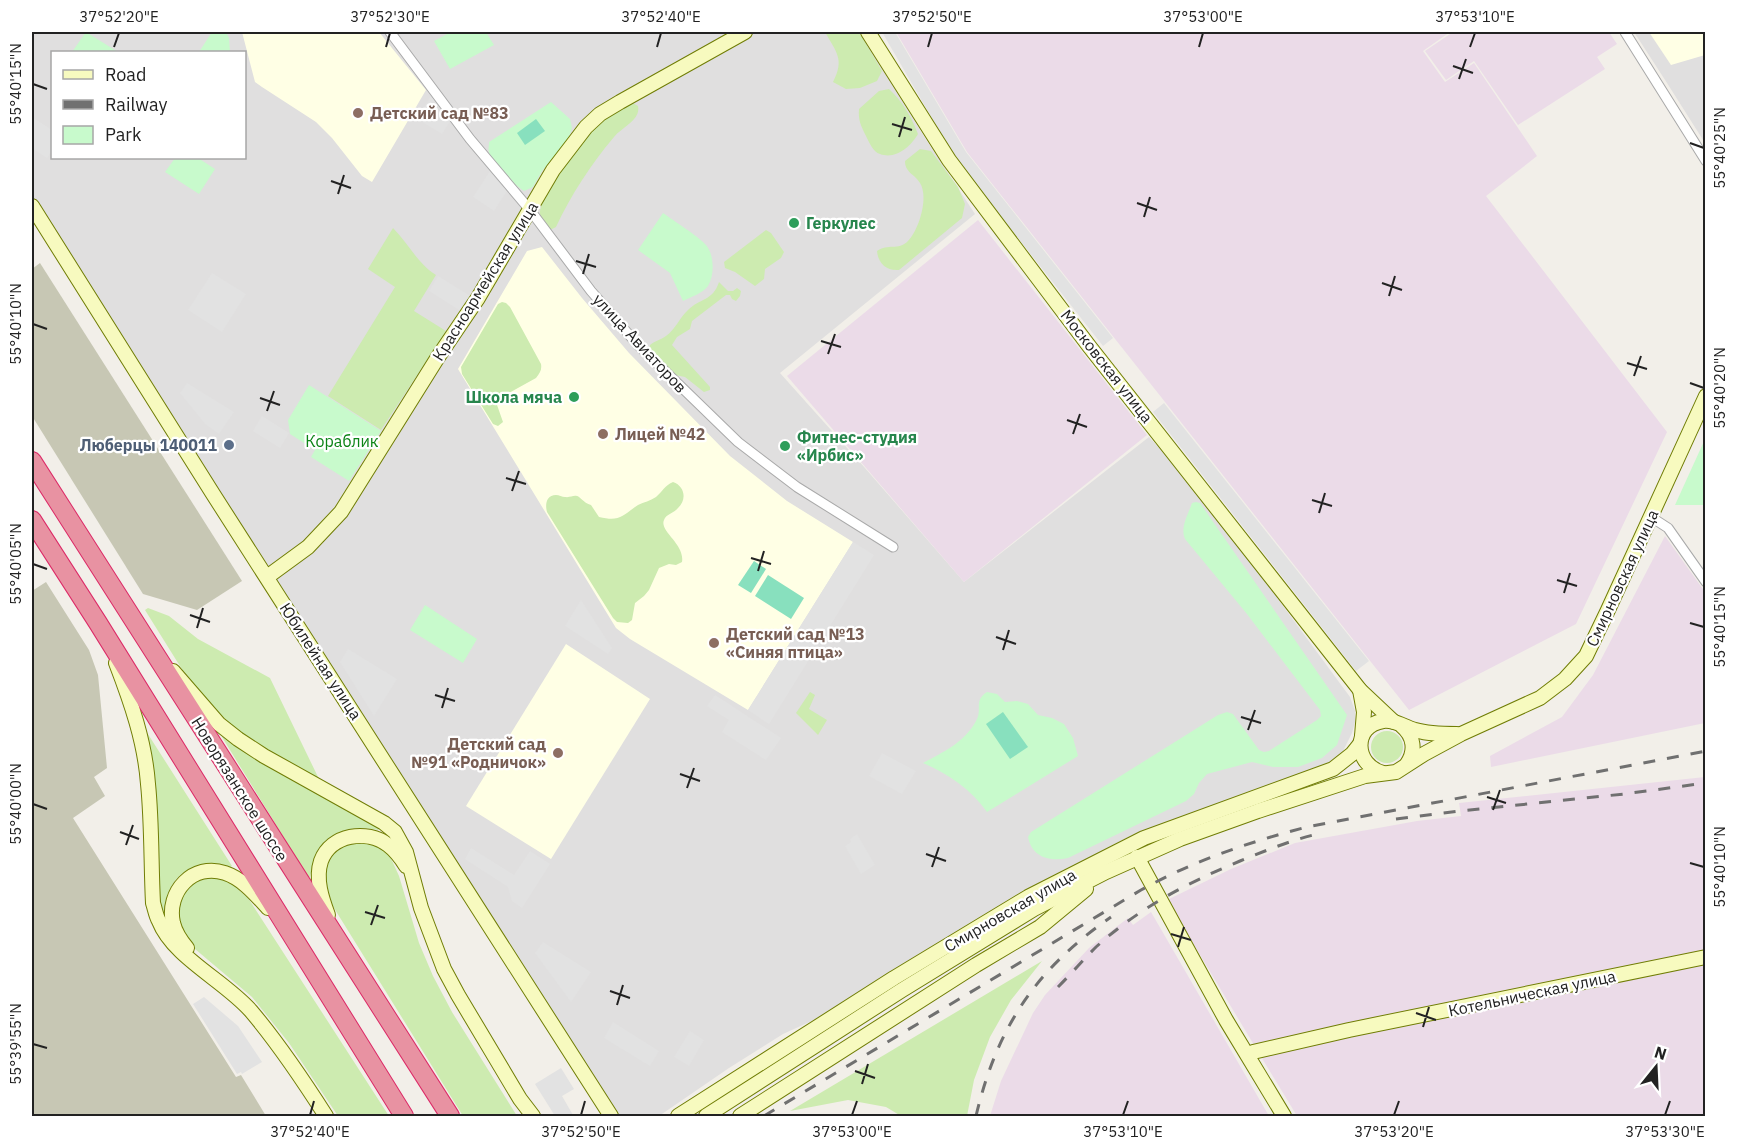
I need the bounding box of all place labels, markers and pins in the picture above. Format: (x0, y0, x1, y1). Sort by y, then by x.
place label: Детский сад №83 (370, 103, 509, 123)
marker: Детский сад №83 (351, 106, 365, 120)
place label: Геркулес (806, 213, 876, 233)
marker: Геркулес (787, 216, 801, 230)
place label: Школа мяча (465, 387, 562, 407)
marker: Школа мяча (567, 390, 581, 404)
place label: Лицей №42 (615, 424, 705, 444)
marker: Лицей №42 (596, 427, 610, 441)
place label: Фитнес-студия «Ирбис» (797, 427, 917, 465)
place label: Люберцы 140011 (80, 435, 217, 455)
marker: Люберцы 140011 (222, 438, 236, 452)
marker: Фитнес-студия «Ирбис» (778, 439, 792, 453)
place label: Детский сад №13 «Синяя птица» (726, 624, 865, 662)
marker: Детский сад №13 «Синяя птица» (707, 636, 721, 650)
place label: Детский сад №91 «Родничок» (411, 734, 546, 772)
marker: Детский сад №91 «Родничок» (551, 746, 565, 760)

